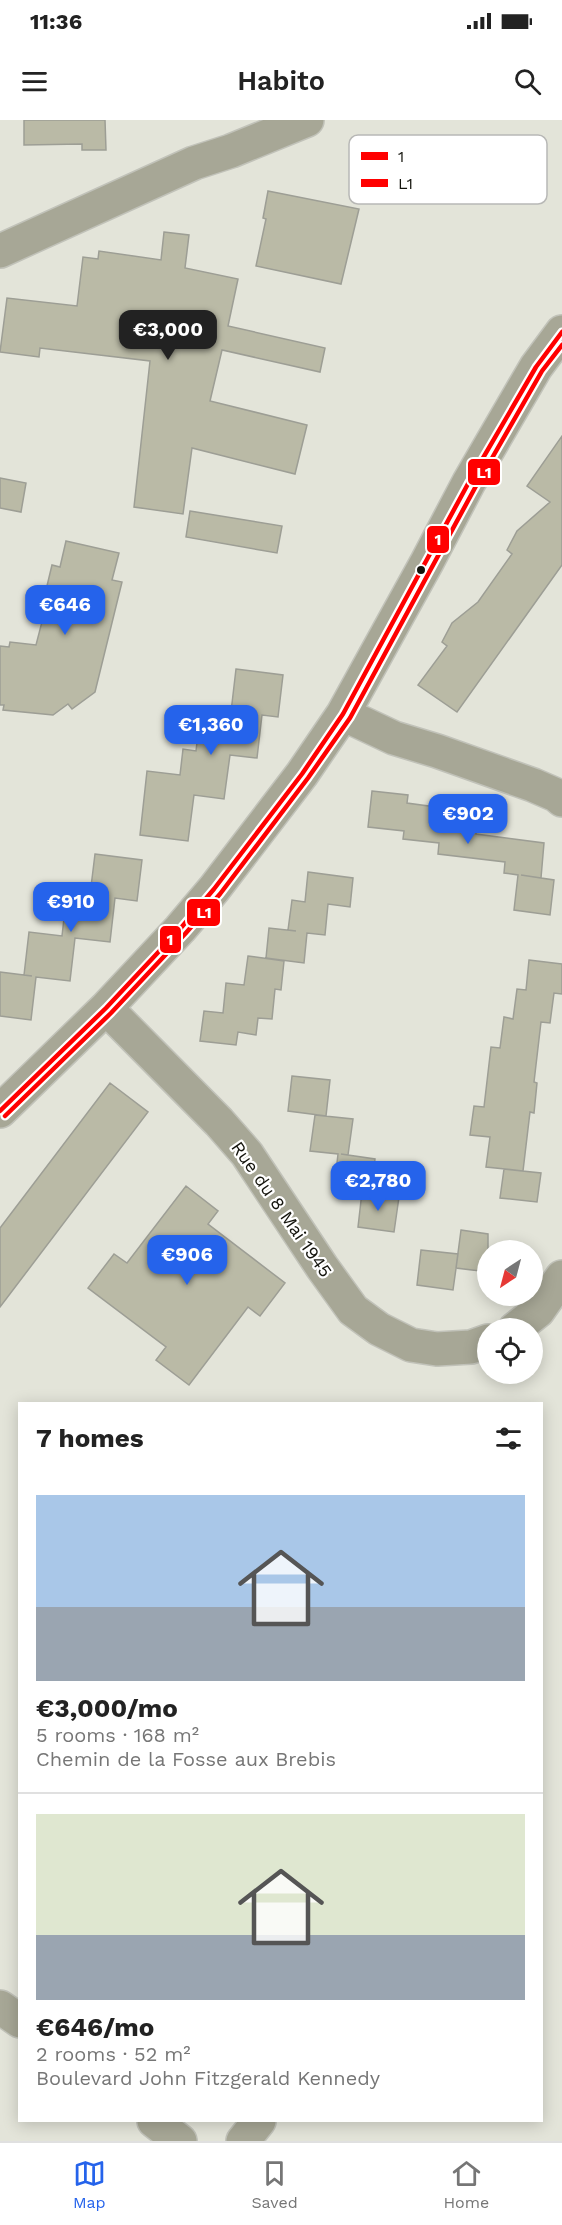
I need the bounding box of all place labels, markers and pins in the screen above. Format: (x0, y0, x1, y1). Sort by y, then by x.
pin: €3,000 (119, 310, 217, 361)
unlabelled marker (415, 564, 427, 576)
pin: €646 (29, 585, 101, 636)
pin: €1,360 (162, 705, 260, 756)
pin: €902 (432, 794, 504, 845)
pin: €910 (35, 882, 107, 933)
pin: €2,780 (329, 1161, 427, 1212)
pin: €906 (151, 1235, 223, 1286)

